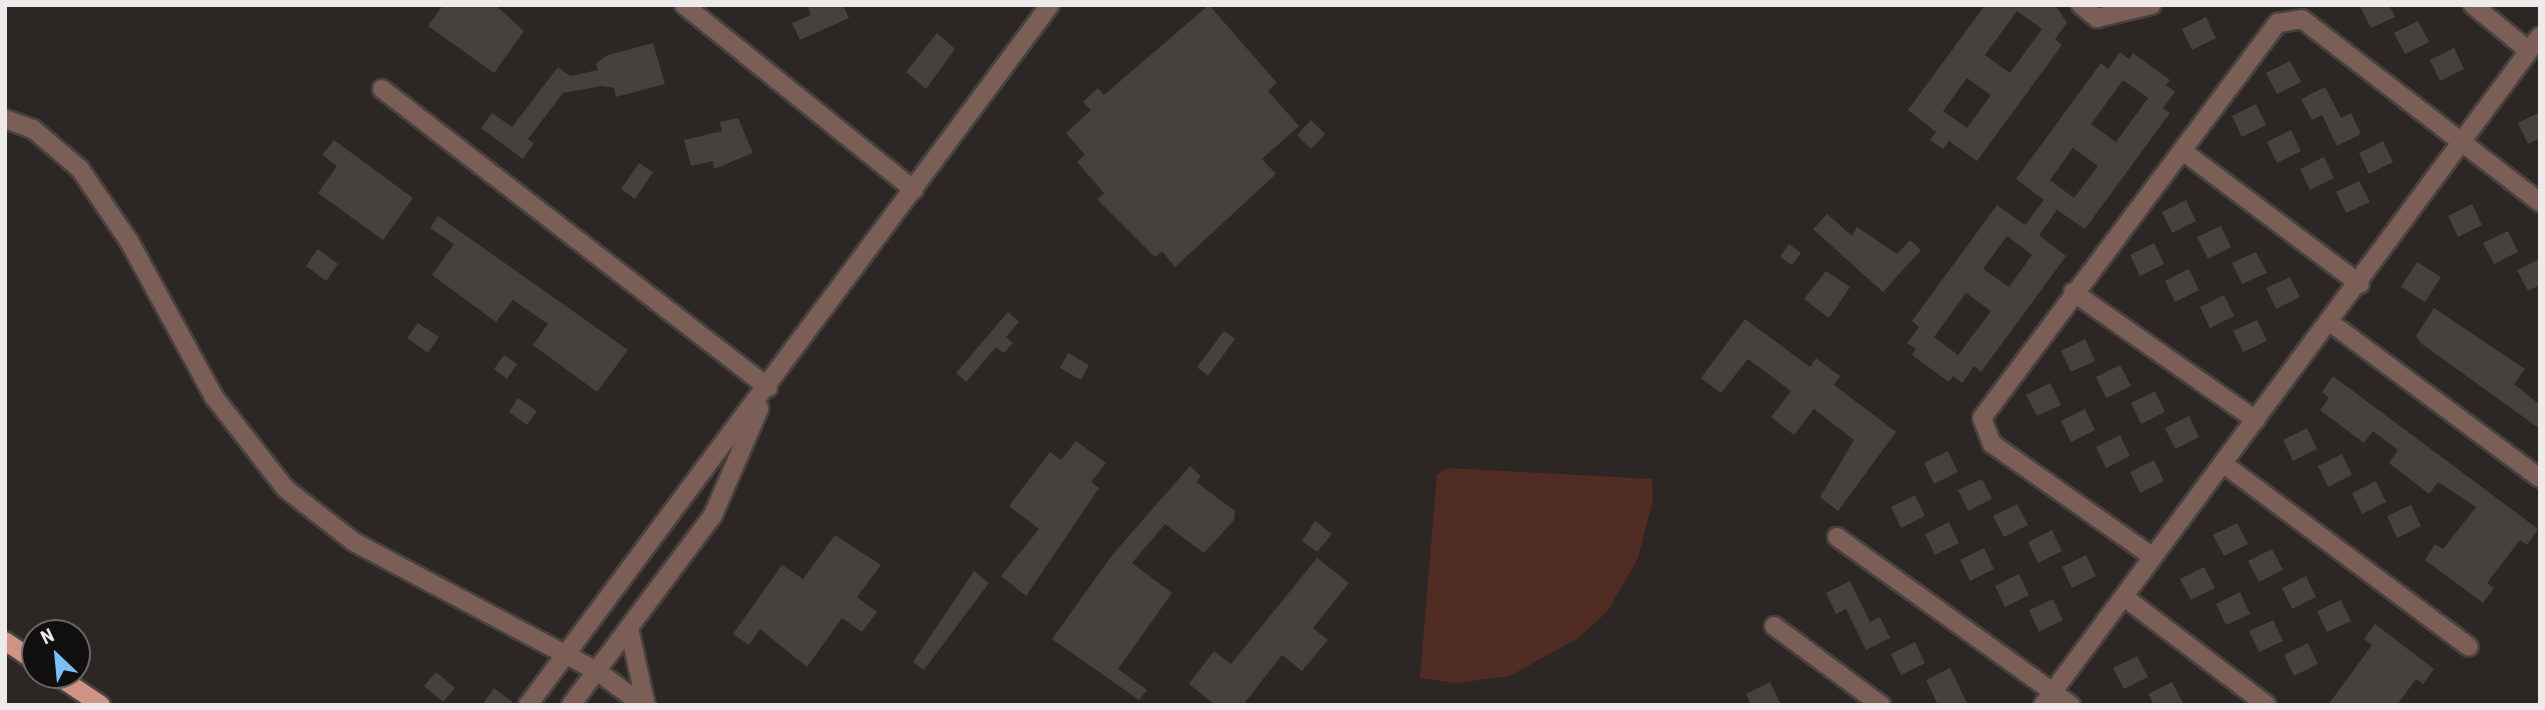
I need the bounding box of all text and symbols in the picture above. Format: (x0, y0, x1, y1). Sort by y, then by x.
north arrow (21, 619, 91, 689)
text: N (37, 624, 58, 649)

